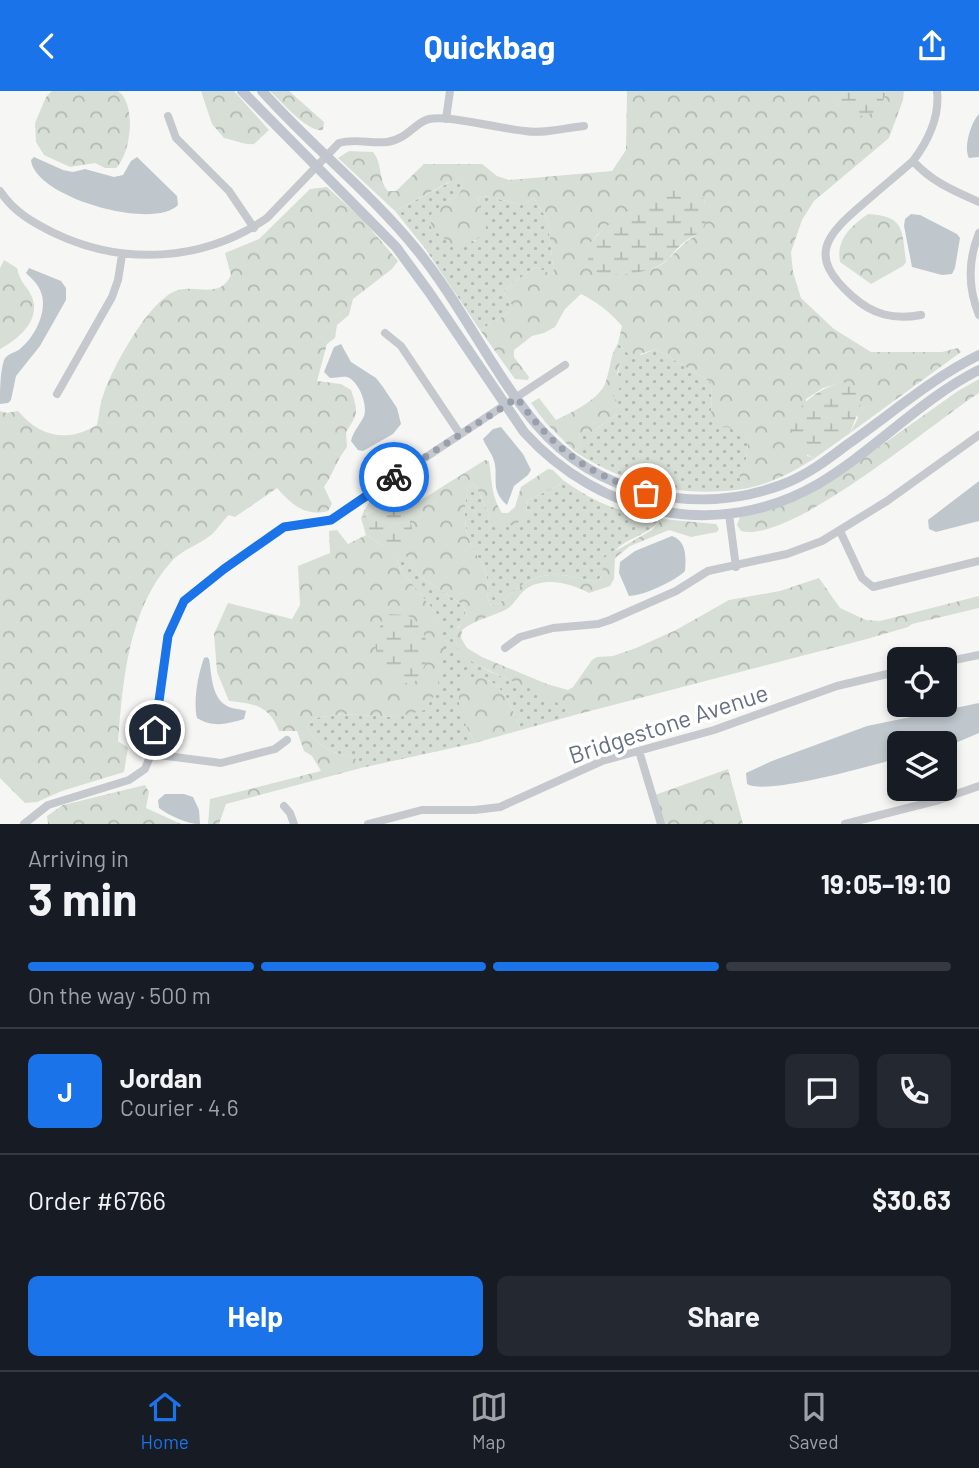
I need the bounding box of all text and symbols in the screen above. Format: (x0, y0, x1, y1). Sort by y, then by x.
icon: back (28, 27, 66, 65)
text: Quickbag (424, 27, 555, 65)
icon: share (913, 27, 951, 65)
courier (359, 442, 429, 512)
icon: bike (375, 458, 413, 496)
pin (616, 463, 676, 523)
icon: bag (627, 474, 665, 512)
map controls (887, 647, 957, 801)
button: locate (887, 647, 957, 717)
street label: Bridgestone Avenue (565, 677, 771, 769)
pin (125, 700, 185, 760)
icon: home (136, 711, 174, 749)
button: layers (887, 731, 957, 801)
text: Arriving in (28, 844, 129, 872)
text: 19:05–19:10 (821, 868, 951, 899)
text: 3 min (28, 870, 137, 925)
text: On the way · 500 m (28, 981, 211, 1009)
button: chat (785, 1054, 859, 1128)
button: phone (877, 1054, 951, 1128)
text: Jordan (120, 1062, 202, 1093)
text: J (57, 1076, 73, 1107)
text: Courier · 4.6 (120, 1093, 239, 1121)
text: Order #6766 (28, 1184, 166, 1215)
text: $30.63 (872, 1184, 951, 1215)
button: Help (28, 1276, 483, 1356)
button: Share (497, 1276, 951, 1356)
tab: Home (140, 1388, 189, 1453)
tab: Map (470, 1388, 508, 1453)
tab: Saved (789, 1388, 839, 1453)

